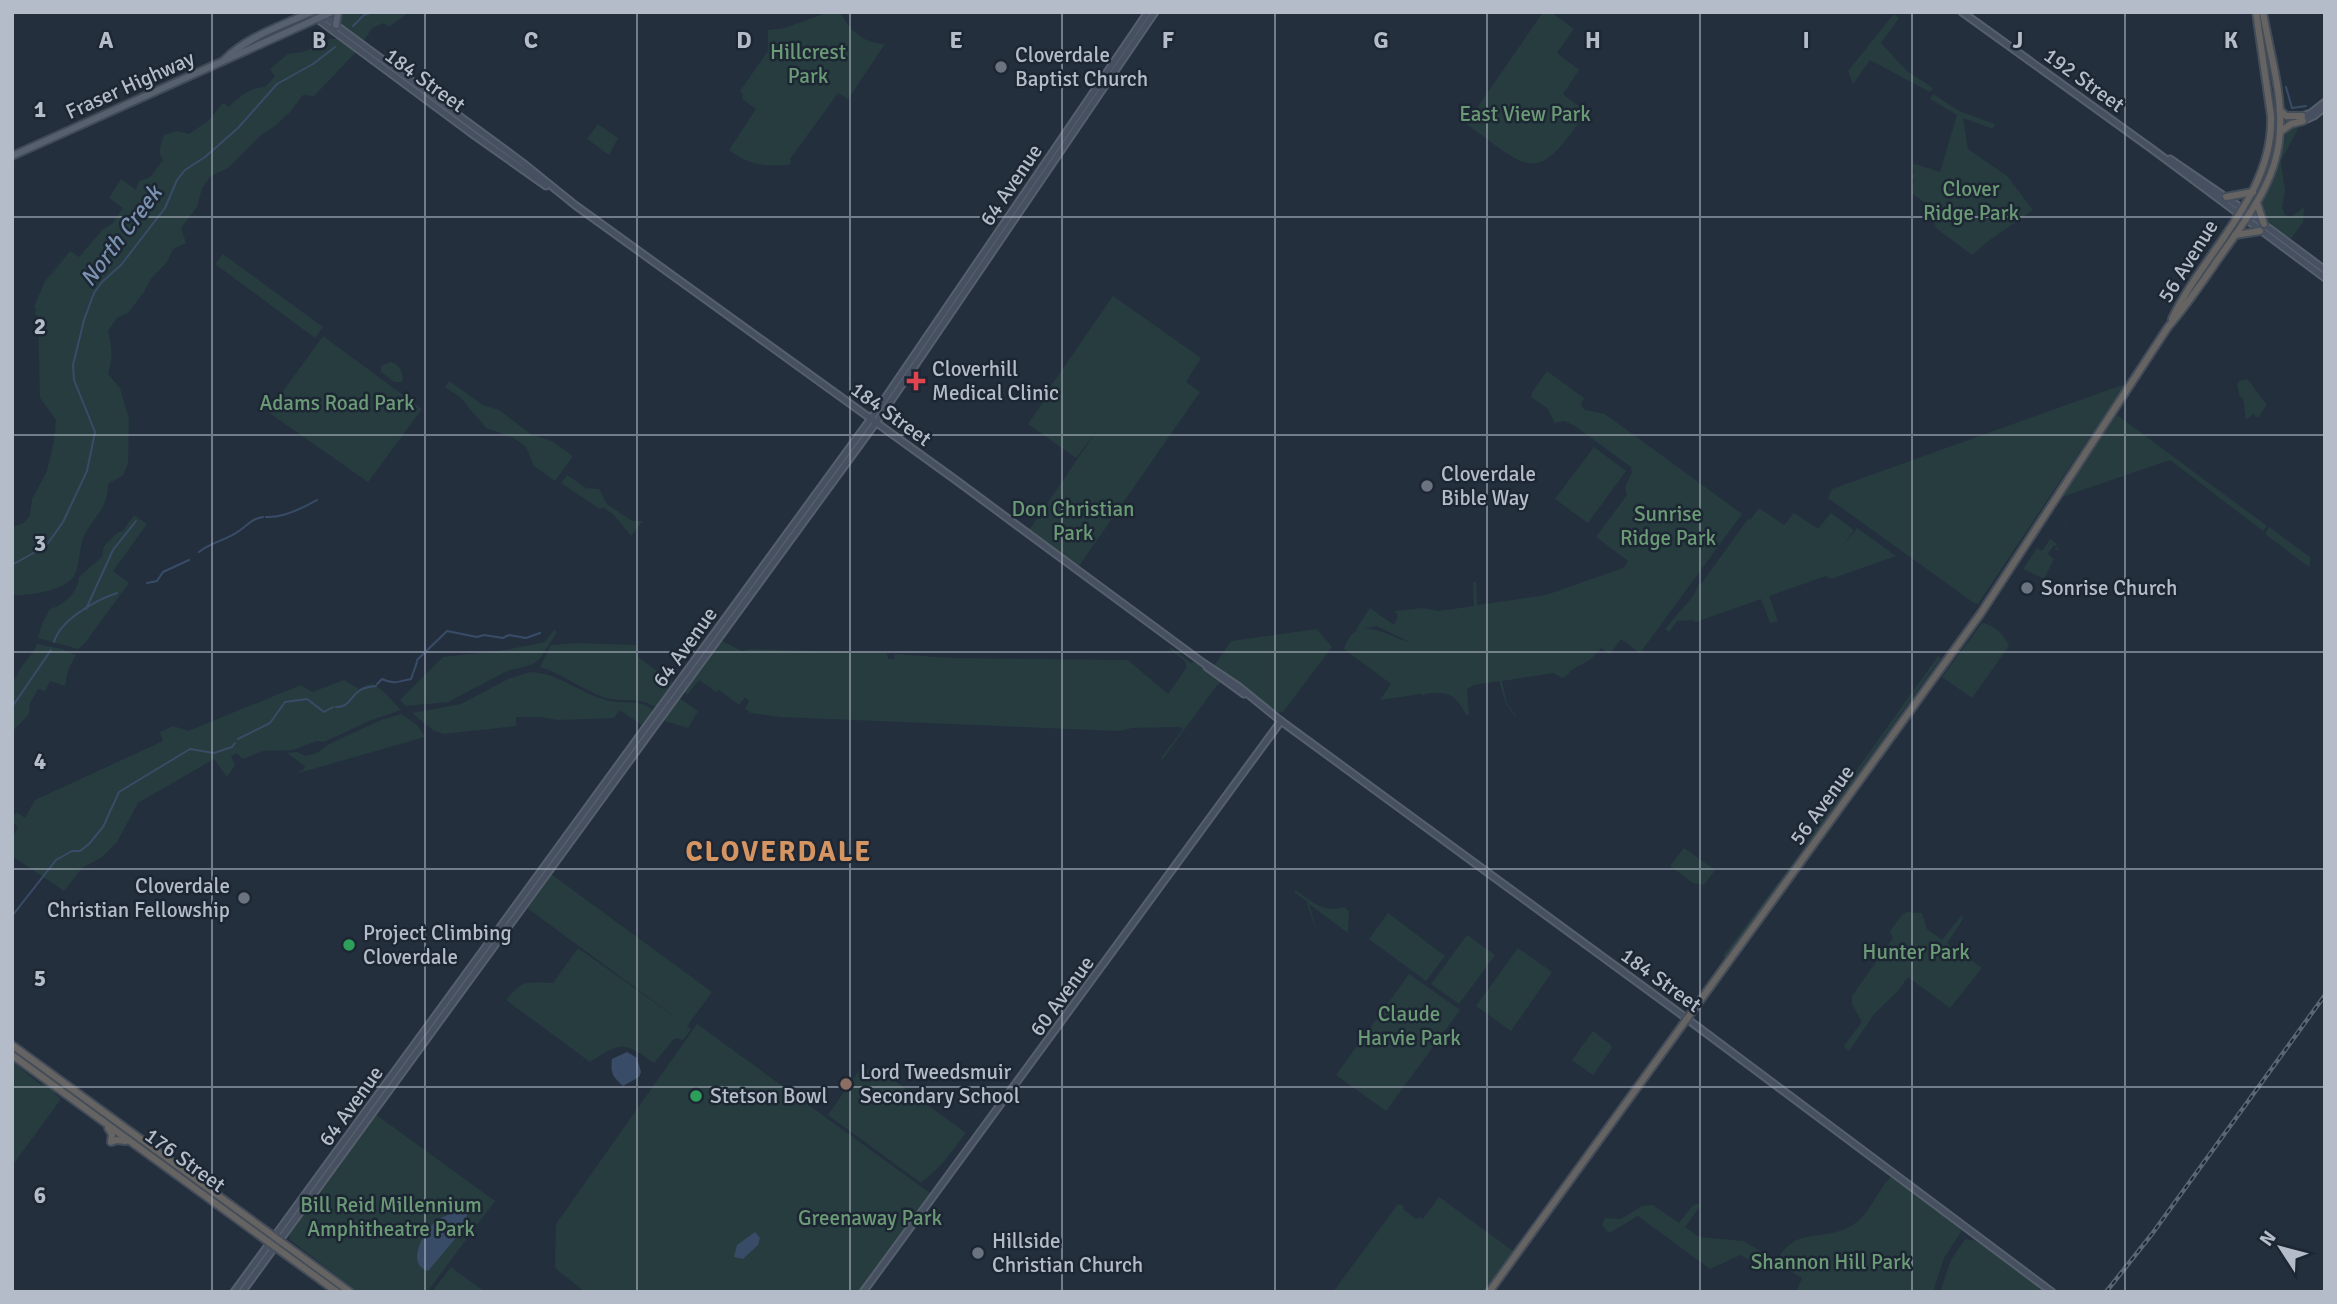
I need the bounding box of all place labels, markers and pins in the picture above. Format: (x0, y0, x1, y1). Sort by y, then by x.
place label: Cloverdale Baptist Church (1015, 42, 1148, 92)
marker: Cloverdale Baptist Church (993, 59, 1009, 75)
place label: Cloverhill Medical Clinic (932, 356, 1059, 406)
marker: Cloverhill Medical Clinic (906, 371, 926, 391)
place label: Cloverdale Bible Way (1441, 461, 1536, 511)
marker: Cloverdale Bible Way (1419, 478, 1435, 494)
place label: Sonrise Church (2041, 575, 2177, 601)
marker: Sonrise Church (2019, 580, 2035, 596)
place label: Cloverdale Christian Fellowship (47, 873, 230, 923)
marker: Cloverdale Christian Fellowship (236, 890, 252, 906)
place label: Project Climbing Cloverdale (363, 920, 512, 970)
marker: Project Climbing Cloverdale (341, 937, 357, 953)
place label: Lord Tweedsmuir Secondary School (860, 1059, 1020, 1109)
marker: Lord Tweedsmuir Secondary School (838, 1076, 854, 1092)
place label: Stetson Bowl (710, 1083, 828, 1109)
marker: Stetson Bowl (688, 1088, 704, 1104)
place label: Hillside Christian Church (992, 1228, 1143, 1278)
marker: Hillside Christian Church (970, 1245, 986, 1261)

